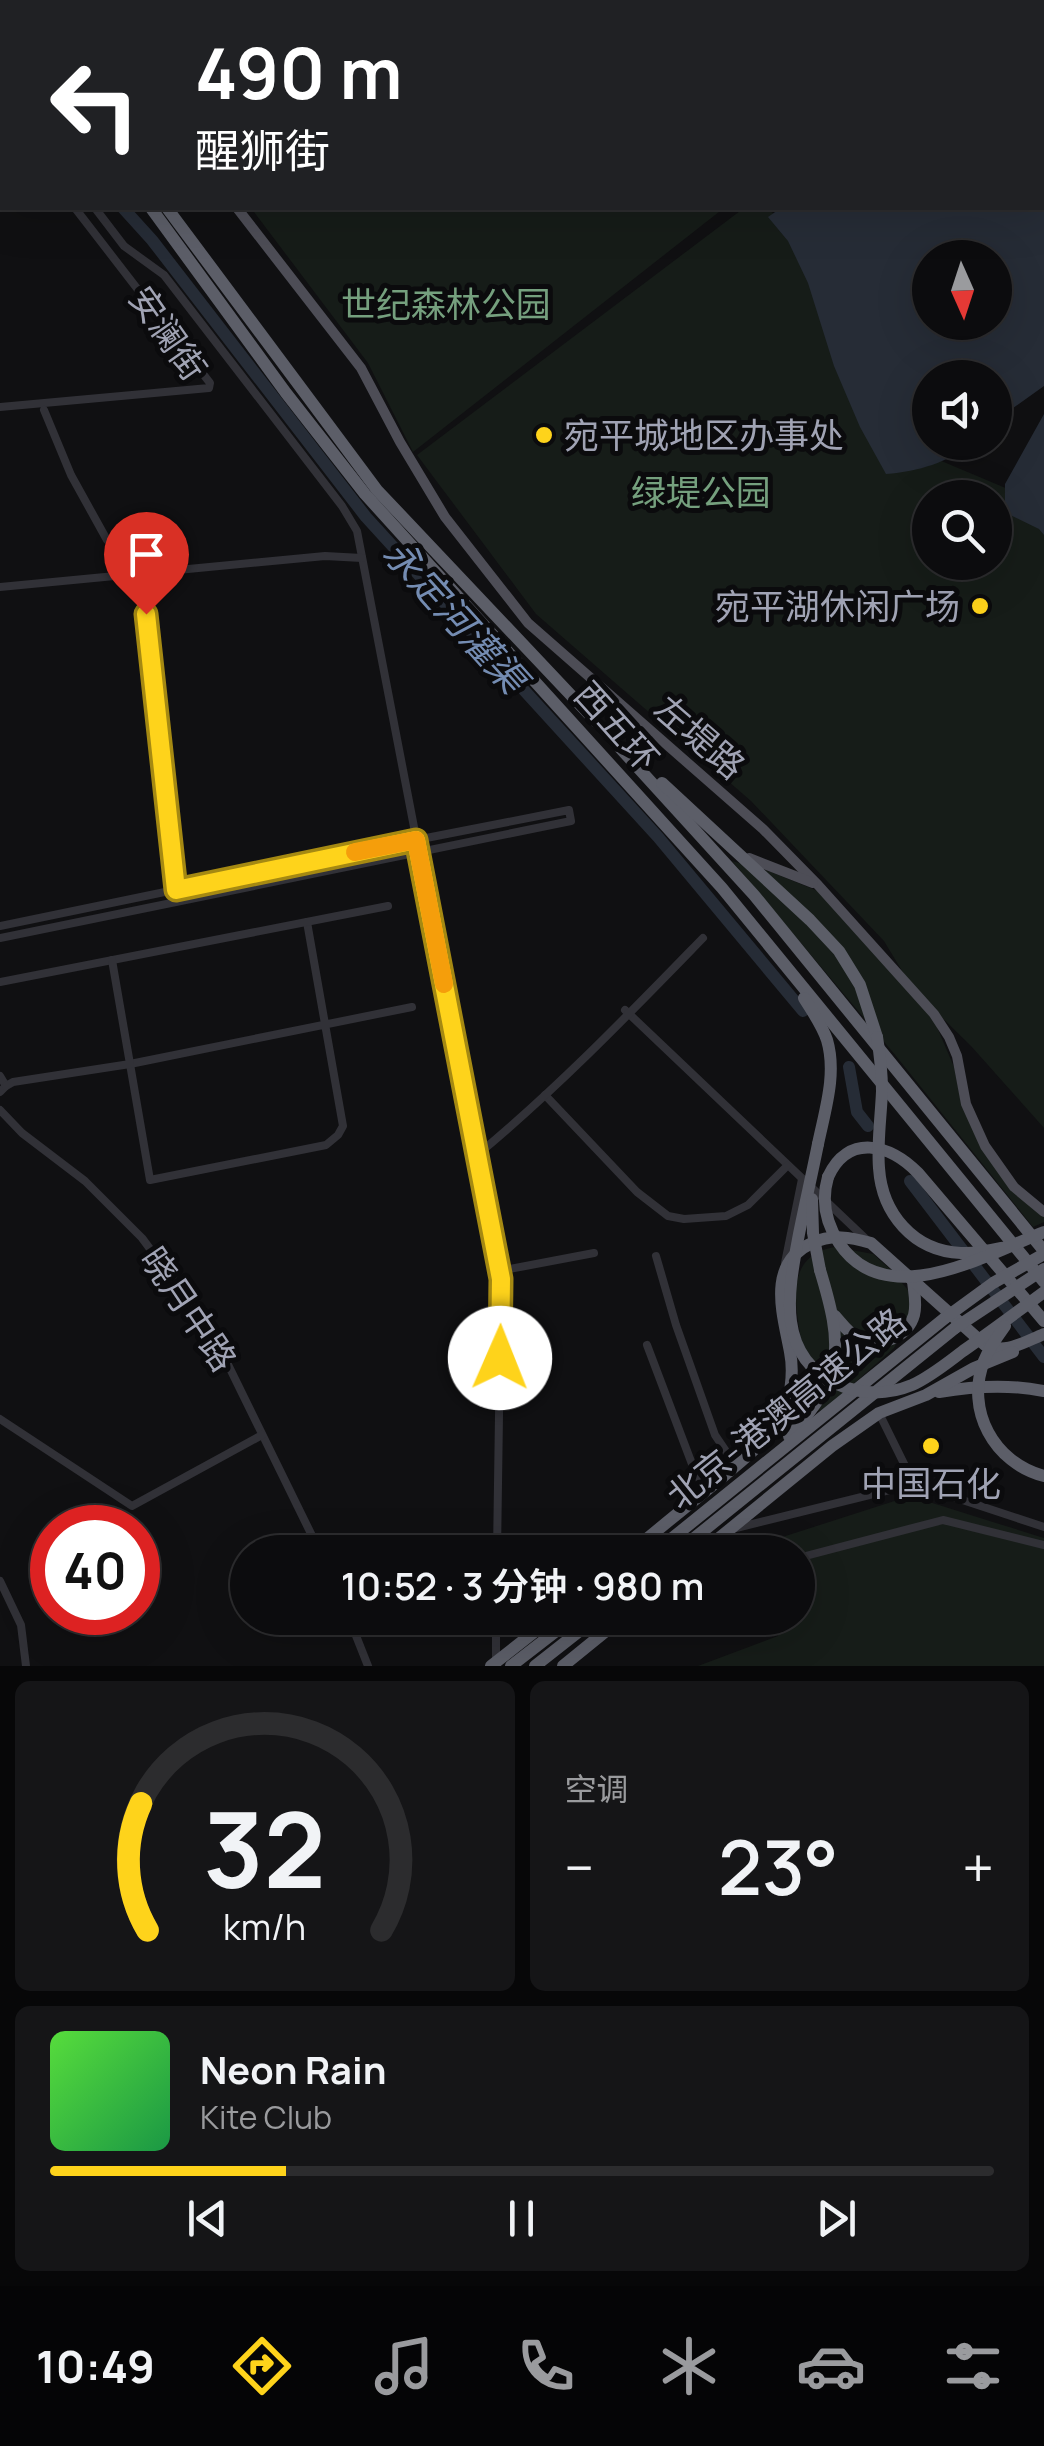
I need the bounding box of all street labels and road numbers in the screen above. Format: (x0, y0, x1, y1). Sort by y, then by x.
street label: 安澜街 (118, 276, 218, 390)
street label: 西五环 (564, 671, 670, 781)
street label: 左堤路 (645, 684, 755, 790)
street label: 晓月中路 (130, 1238, 248, 1380)
street label: 北京-港澳高速公路 (656, 1297, 916, 1519)

